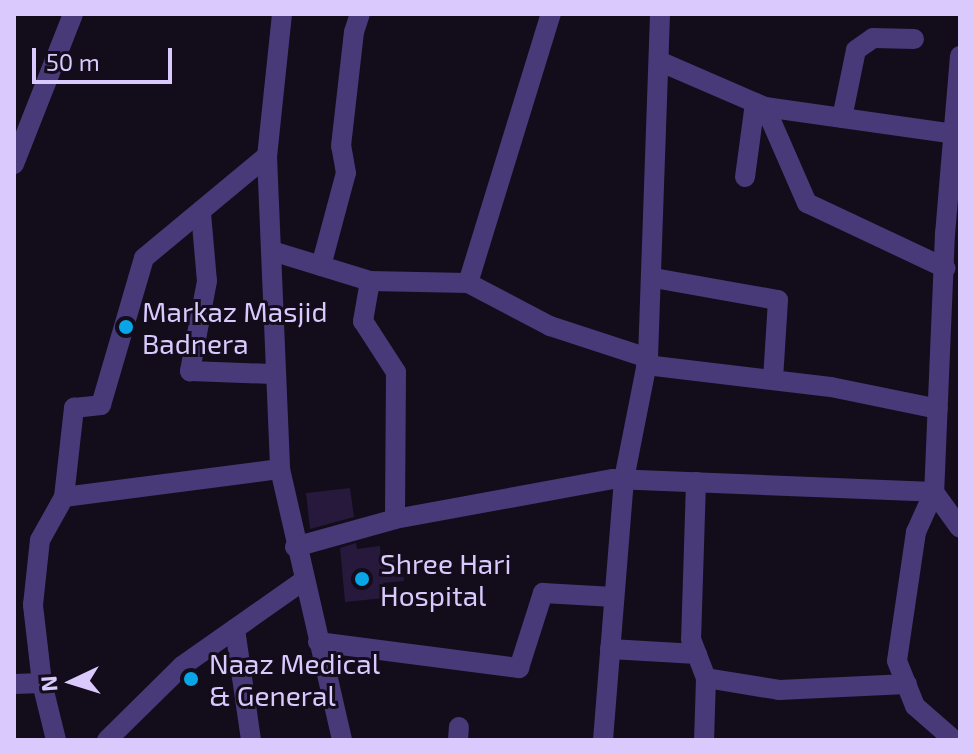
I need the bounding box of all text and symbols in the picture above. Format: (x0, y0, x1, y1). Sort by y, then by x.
scale bar (36, 32, 176, 82)
text: 50 m (46, 47, 100, 76)
place label: Markaz Masjid Badnera (142, 294, 327, 360)
marker: Markaz Masjid Badnera (117, 318, 135, 336)
place label: Shree Hari Hospital (380, 546, 511, 612)
marker: Shree Hari Hospital (351, 568, 373, 590)
north arrow (32, 642, 112, 722)
place label: Naaz Medical & General (209, 646, 380, 712)
marker: Naaz Medical & General (180, 668, 202, 690)
text: N (35, 675, 62, 693)

